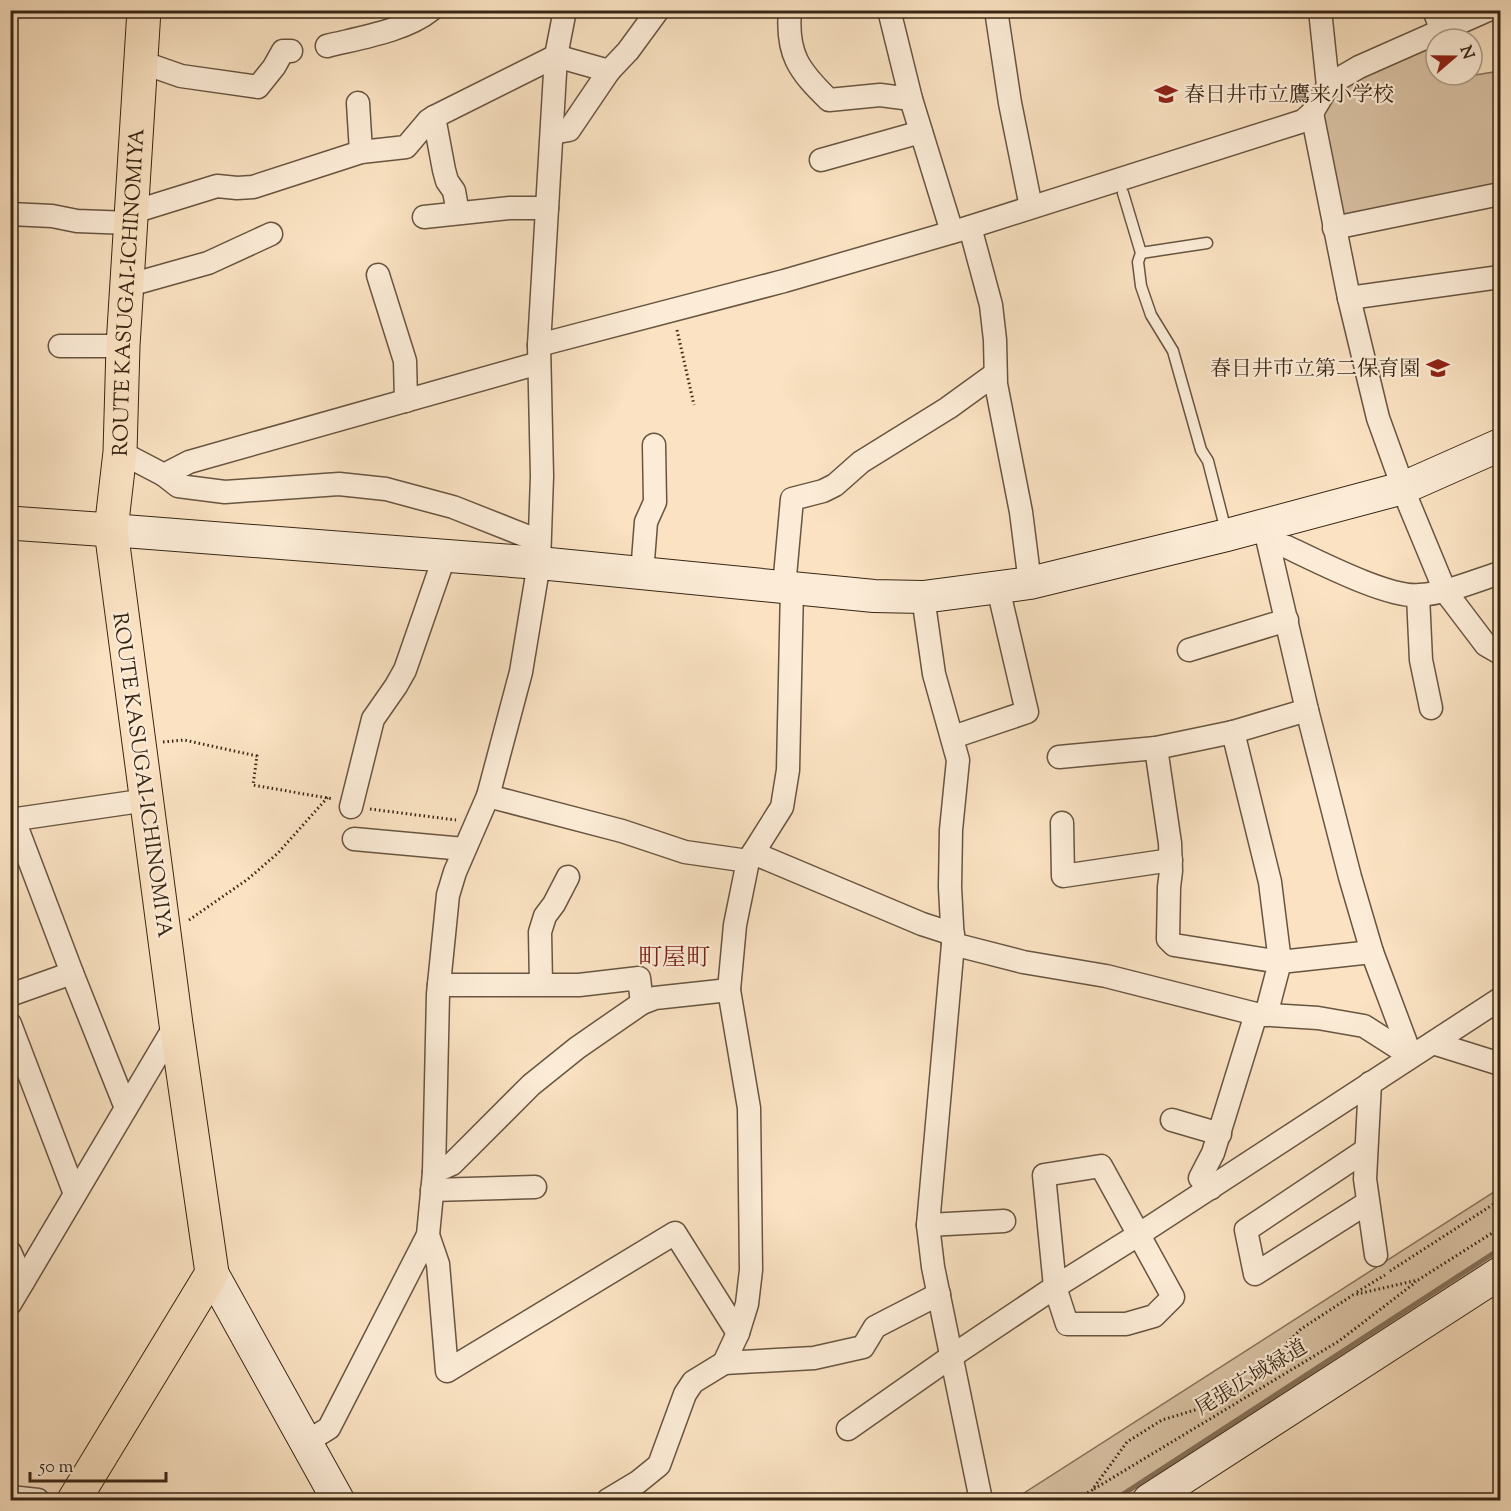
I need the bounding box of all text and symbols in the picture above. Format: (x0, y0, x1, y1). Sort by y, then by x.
north arrow (1424, 27, 1484, 87)
text: N (1453, 43, 1479, 63)
school or university icon: 春日井市立鷹来小学校 (1153, 81, 1179, 107)
place label: 春日井市立鷹来小学校 (1184, 81, 1394, 111)
street label: ROUTE KASUGAI-ICHINOMIYA (107, 127, 154, 457)
place label: 春日井市立第二保育園 (1210, 355, 1420, 385)
school or university icon: 春日井市立第二保育園 (1425, 355, 1451, 381)
street label: ROUTE KASUGAI-ICHINOMIYA (103, 611, 179, 940)
district label: 町屋町 (638, 942, 710, 976)
street label: 尾張広域緑道 (1190, 1333, 1314, 1424)
scale bar (30, 1445, 166, 1483)
text: 50 m (38, 1455, 74, 1481)

